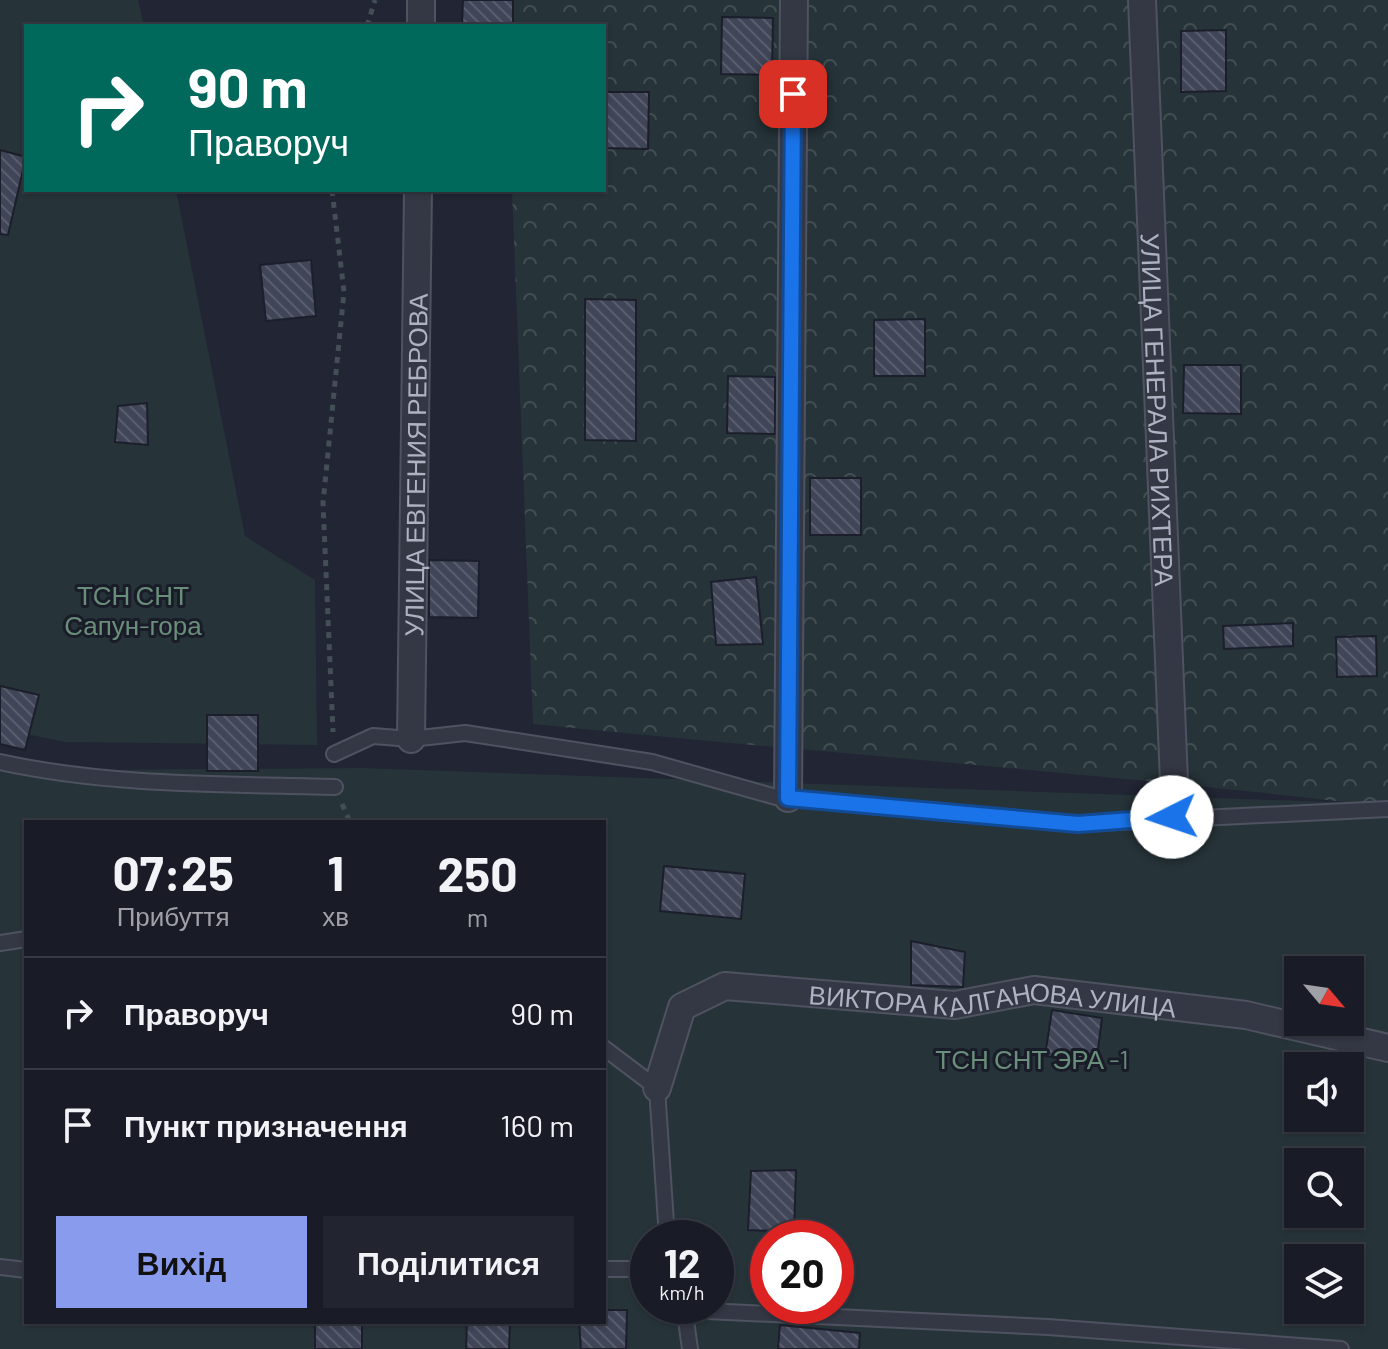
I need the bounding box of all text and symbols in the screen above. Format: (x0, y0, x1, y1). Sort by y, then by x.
text: 90 m (188, 52, 308, 119)
icon: right (56, 56, 160, 160)
pin (759, 60, 827, 128)
icon: arrive (771, 72, 815, 116)
text: Праворуч (188, 120, 349, 163)
street label: УЛИЦА ГЕНЕРАЛА РИХТЕРА (1136, 232, 1182, 588)
street label: УЛИЦА ЕВГЕНИЯ РЕБРОВА (397, 293, 432, 637)
park label: ТСН СНТ Сапун-гора (64, 579, 202, 640)
position arrow (1130, 775, 1214, 859)
text: 07:25 (112, 843, 234, 901)
text: 1 (327, 843, 344, 901)
text: 250 (437, 844, 518, 902)
text: Прибуття (117, 900, 230, 931)
text: хв (322, 900, 349, 931)
text: m (467, 901, 488, 932)
north arrow (1284, 956, 1364, 1036)
map controls (1284, 956, 1364, 1324)
street label: ВИКТОРА КАЛГАНОВА УЛИЦА (808, 974, 1179, 1022)
icon: right (56, 991, 100, 1035)
text: Праворуч (124, 995, 269, 1031)
text: 90 m (511, 995, 574, 1031)
park label: ТСН СНТ ЭРА -1 (935, 1043, 1129, 1074)
button: sound (1284, 1052, 1364, 1132)
icon: arrive (56, 1103, 100, 1147)
text: Пункт призначення (124, 1107, 408, 1143)
text: 160 m (500, 1107, 574, 1143)
button: search (1284, 1148, 1364, 1228)
button: Вихід (56, 1216, 307, 1308)
button: Поділитися (323, 1216, 574, 1308)
speed limit sign: 20 (750, 1220, 854, 1324)
text: 12 (664, 1238, 700, 1286)
button: layers (1284, 1244, 1364, 1324)
text: km/h (659, 1280, 705, 1304)

